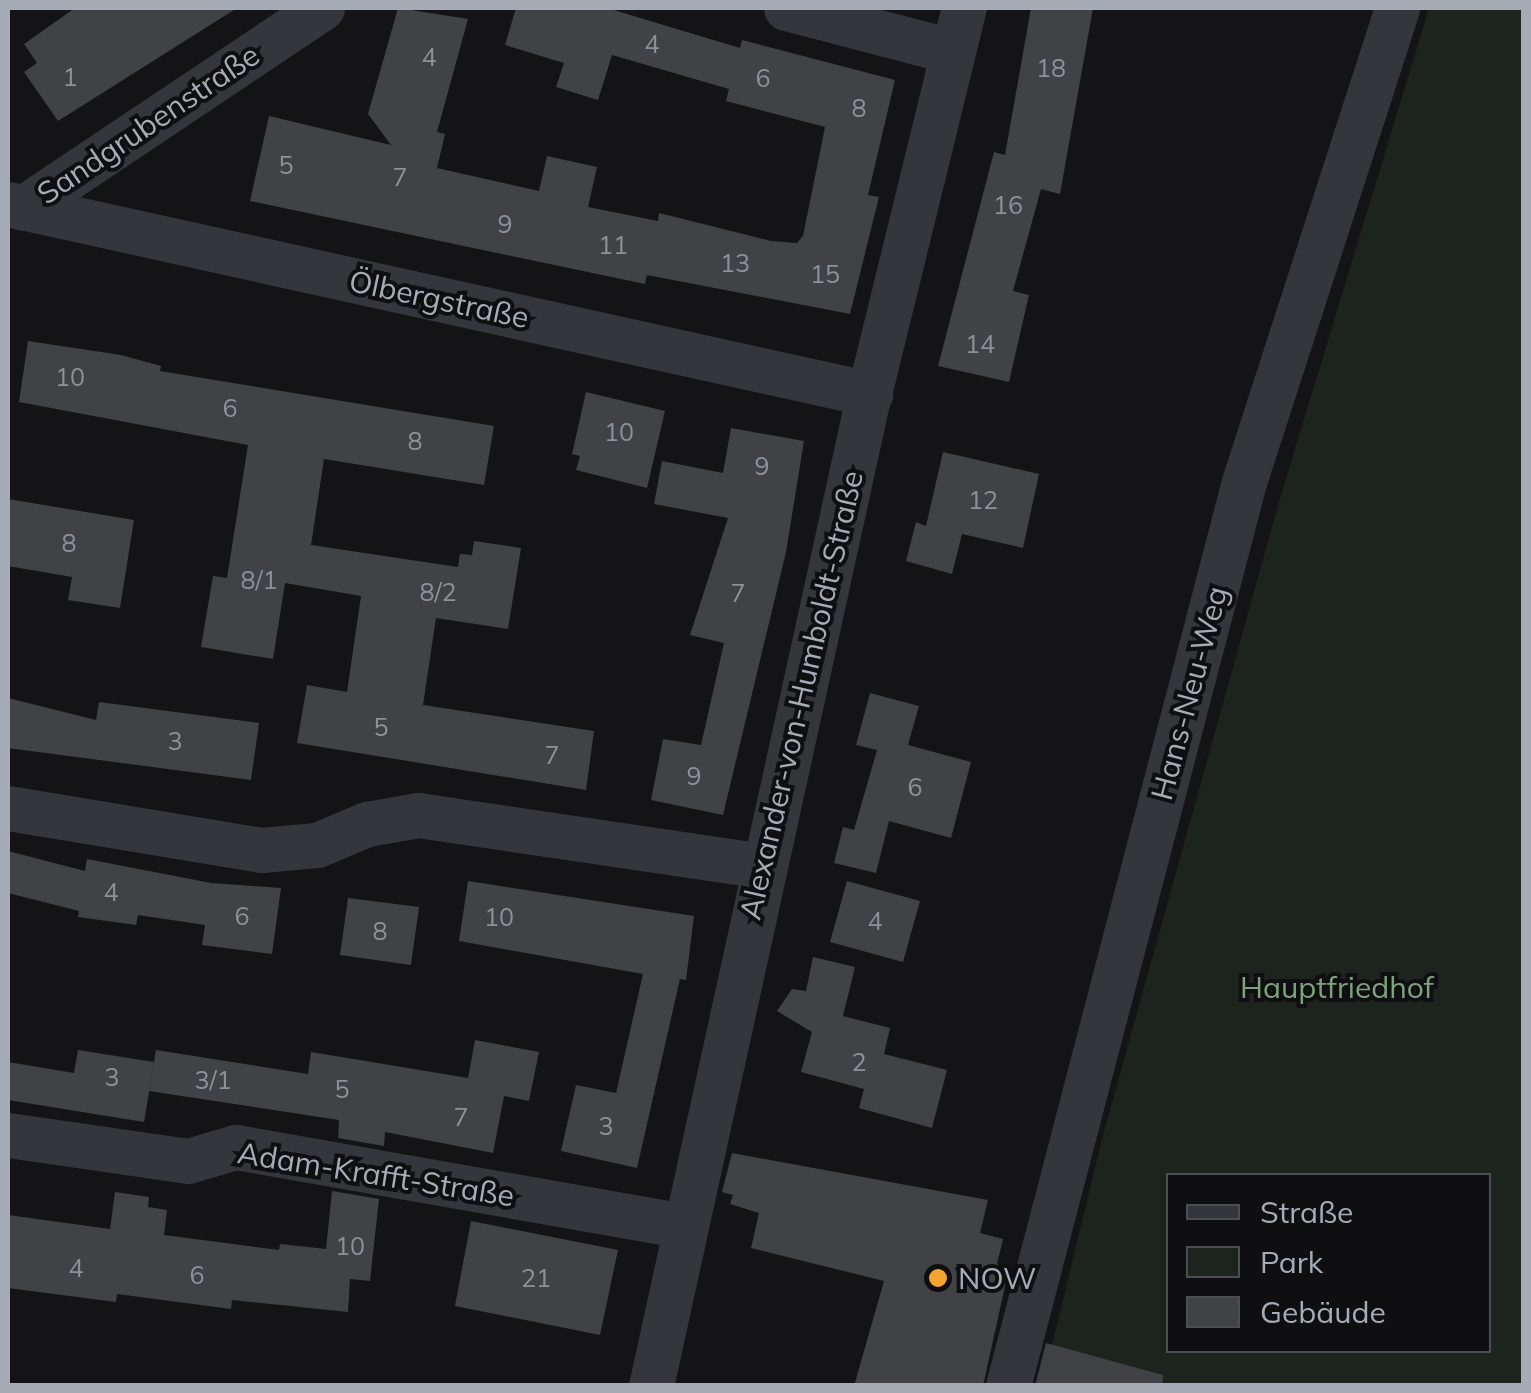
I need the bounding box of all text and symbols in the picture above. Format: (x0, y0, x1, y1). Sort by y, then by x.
house number: 4 (645, 29, 659, 59)
street label: Sandgrubenstraße (30, 36, 266, 212)
house number: 4 (422, 42, 436, 72)
house number: 18 (1036, 53, 1066, 83)
house number: 1 (63, 62, 77, 92)
house number: 6 (756, 63, 770, 93)
house number: 8 (852, 93, 866, 123)
house number: 5 (279, 150, 293, 180)
house number: 7 (393, 162, 407, 192)
house number: 16 (993, 190, 1023, 220)
house number: 9 (498, 209, 512, 239)
house number: 11 (598, 230, 628, 260)
house number: 13 (720, 248, 750, 278)
house number: 15 (810, 259, 840, 289)
street label: Ölbergstraße (346, 262, 532, 336)
house number: 14 (965, 329, 995, 359)
house number: 10 (55, 362, 85, 392)
house number: 6 (223, 393, 237, 423)
house number: 10 (604, 417, 634, 447)
house number: 8 (408, 426, 422, 456)
house number: 9 (755, 451, 769, 481)
street label: Alexander-von-Humboldt-Straße (732, 467, 870, 923)
house number: 12 (968, 485, 998, 515)
house number: 8 (62, 528, 76, 558)
house number: 8/1 (240, 565, 278, 595)
house number: 8/2 (419, 577, 457, 607)
house number: 7 (731, 578, 745, 608)
street label: Hans-Neu-Weg (1143, 582, 1235, 804)
house number: 5 (374, 712, 388, 742)
house number: 3 (168, 726, 182, 756)
house number: 7 (545, 740, 559, 770)
house number: 9 (687, 761, 701, 791)
house number: 6 (908, 772, 922, 802)
house number: 4 (104, 877, 118, 907)
house number: 6 (235, 901, 249, 931)
house number: 10 (484, 902, 514, 932)
house number: 4 (868, 906, 882, 936)
house number: 8 (373, 916, 387, 946)
park label: Hauptfriedhof (1240, 969, 1434, 1005)
house number: 2 (852, 1047, 866, 1077)
house number: 3 (105, 1062, 119, 1092)
house number: 3/1 (194, 1065, 232, 1095)
house number: 5 (335, 1074, 349, 1104)
house number: 7 (454, 1102, 468, 1132)
house number: 3 (599, 1111, 613, 1141)
street label: Adam-Krafft-Straße (235, 1134, 517, 1214)
legend (1166, 1173, 1491, 1353)
text: Straße (1260, 1193, 1353, 1231)
house number: 10 (335, 1231, 365, 1261)
text: Park (1260, 1243, 1323, 1281)
house number: 4 (69, 1253, 83, 1283)
house number: 6 (190, 1260, 204, 1290)
place label: NOW (958, 1260, 1036, 1296)
house number: 21 (521, 1263, 551, 1293)
marker: NOW (927, 1267, 949, 1289)
text: Gebäude (1260, 1293, 1386, 1331)

